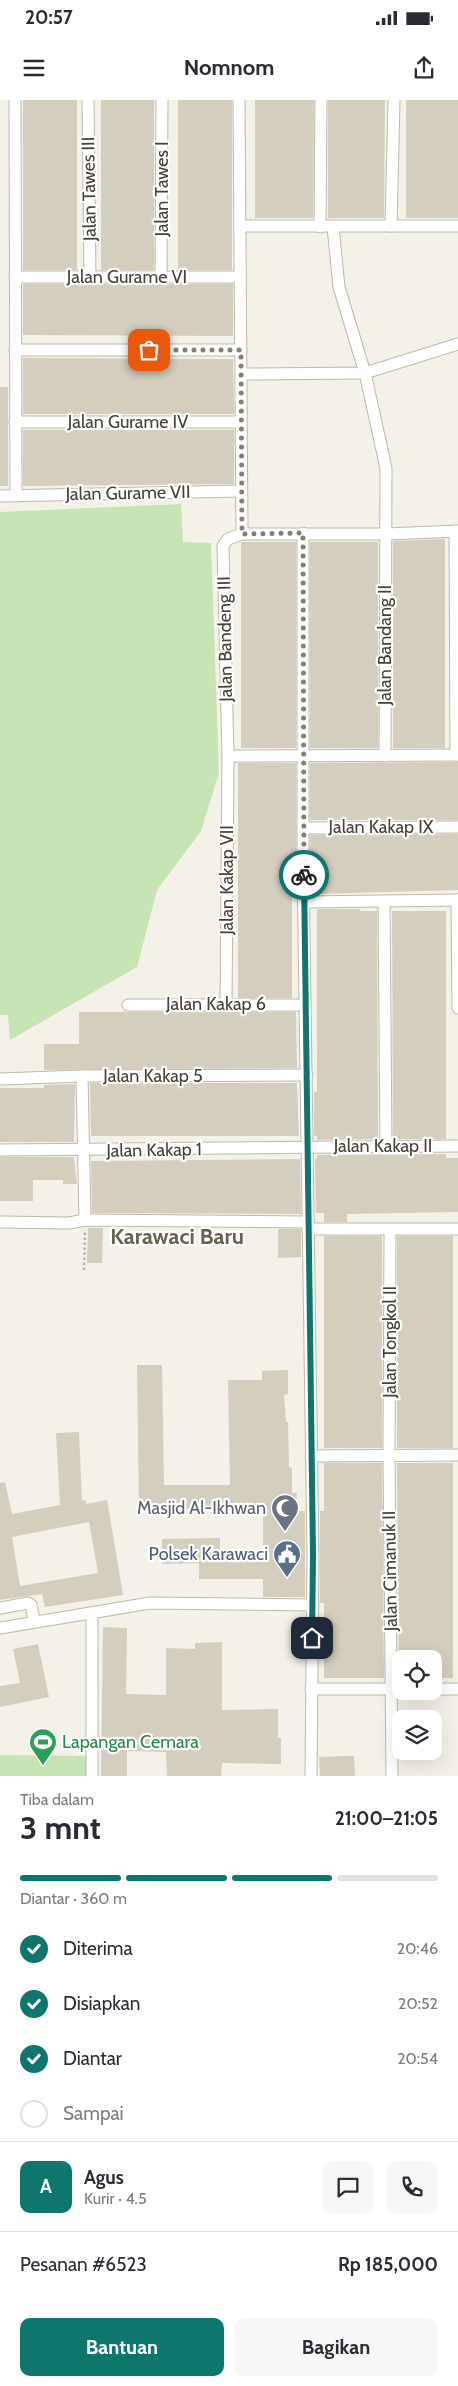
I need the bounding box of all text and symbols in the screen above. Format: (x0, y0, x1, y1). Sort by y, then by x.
text: 20:57 (25, 6, 73, 29)
icon: menu (20, 54, 48, 82)
text: Nomnom (184, 54, 274, 81)
icon: share (410, 54, 438, 82)
street label: Jalan Tawes III (77, 137, 101, 242)
street label: Jalan Tawes I (151, 141, 173, 238)
street label: Jalan Gurame VI (66, 266, 187, 288)
pin (128, 329, 170, 371)
icon: bag (135, 336, 163, 364)
street label: Jalan Gurame IV (67, 411, 188, 433)
street label: Jalan Gurame VII (64, 481, 191, 505)
street label: Jalan Bandeng III (213, 576, 237, 703)
street label: Jalan Bandang II (374, 585, 396, 706)
street label: Jalan Kakap IX (328, 816, 434, 838)
street label: Jalan Kakap VII (216, 825, 238, 936)
courier (279, 850, 329, 900)
icon: bike (290, 861, 318, 889)
street label: Jalan Kakap 6 (165, 993, 266, 1015)
street label: Jalan Kakap 5 (102, 1065, 203, 1087)
street label: Jalan Kakap II (333, 1135, 432, 1157)
street label: Jalan Kakap 1 (105, 1138, 202, 1162)
district label: Karawaci Baru (110, 1223, 244, 1250)
street label: Jalan Tongkol II (379, 1286, 401, 1399)
mosque icon: Masjid Al-Ikhwan (270, 1493, 300, 1532)
place label: Masjid Al-Ikhwan (137, 1497, 266, 1519)
street label: Jalan Cimanuk II (378, 1510, 402, 1633)
public building icon: Polsek Karawaci (272, 1539, 302, 1578)
place label: Polsek Karawaci (149, 1543, 268, 1565)
pin (291, 1617, 333, 1659)
icon: home (298, 1624, 326, 1652)
map controls (392, 1650, 442, 1760)
button: locate (392, 1650, 442, 1700)
button: layers (392, 1710, 442, 1760)
sports icon: Lapangan Cemara (28, 1727, 58, 1766)
place label: Lapangan Cemara (62, 1731, 199, 1753)
text: Tiba dalam (20, 1790, 94, 1809)
text: 21:00–21:05 (335, 1807, 438, 1830)
text: 3 mnt (20, 1808, 101, 1847)
text: Diantar · 360 m (20, 1889, 127, 1908)
icon: check (20, 1935, 48, 1963)
text: Diterima (63, 1937, 133, 1960)
text: 20:46 (397, 1939, 438, 1958)
icon: check (20, 1990, 48, 2018)
text: Disiapkan (63, 1992, 140, 2015)
text: 20:52 (398, 1994, 438, 2013)
icon: check (20, 2045, 48, 2073)
text: Diantar (63, 2047, 122, 2070)
text: 20:54 (397, 2049, 438, 2068)
text: Sampai (63, 2102, 124, 2125)
button: chat (322, 2161, 374, 2213)
button: phone (386, 2161, 438, 2213)
text: Agus (84, 2166, 124, 2189)
text: A (40, 2175, 52, 2198)
text: Kurir · 4.5 (84, 2189, 147, 2208)
text: Pesanan #6523 (20, 2253, 147, 2276)
text: Rp 185,000 (338, 2253, 438, 2276)
button: Bantuan (20, 2318, 224, 2376)
button: Bagikan (234, 2318, 438, 2376)

